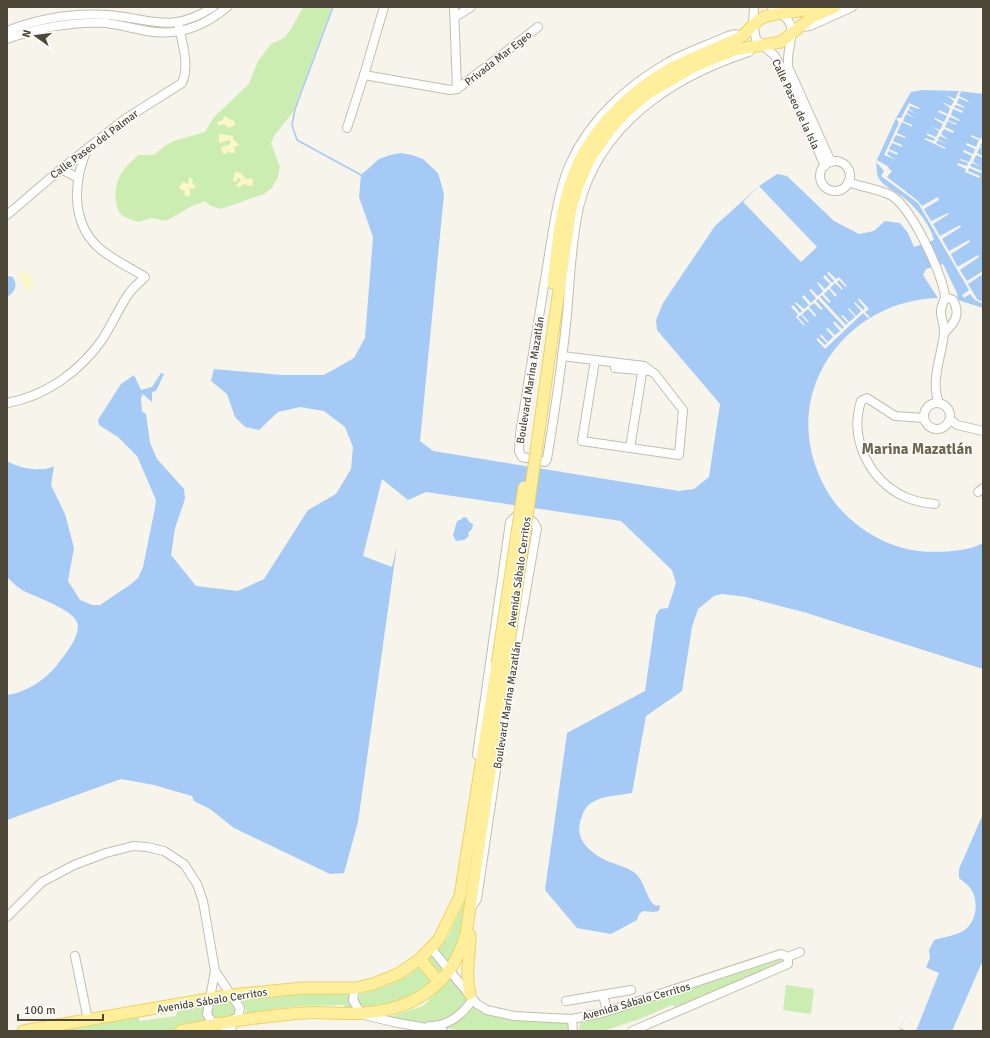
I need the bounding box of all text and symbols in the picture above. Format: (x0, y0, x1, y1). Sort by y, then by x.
north arrow (16, 16, 56, 56)
text: N (20, 28, 34, 39)
street label: Privada Mar Egeo (462, 28, 535, 89)
street label: Calle Paseo de la Isla (769, 57, 822, 152)
street label: Calle Paseo del Palmar (48, 107, 141, 182)
street label: Boulevard Marina Mazatlán (514, 315, 547, 445)
district label: Marina Mazatlán (862, 440, 972, 458)
street label: Avenida Sábalo Cerritos (505, 516, 534, 628)
street label: Boulevard Marina Mazatlán (491, 640, 524, 770)
street label: Avenida Sábalo Cerritos (581, 980, 692, 1023)
street label: Avenida Sábalo Cerritos (156, 985, 268, 1016)
scale bar (18, 996, 103, 1022)
text: 100 m (24, 1003, 56, 1018)

